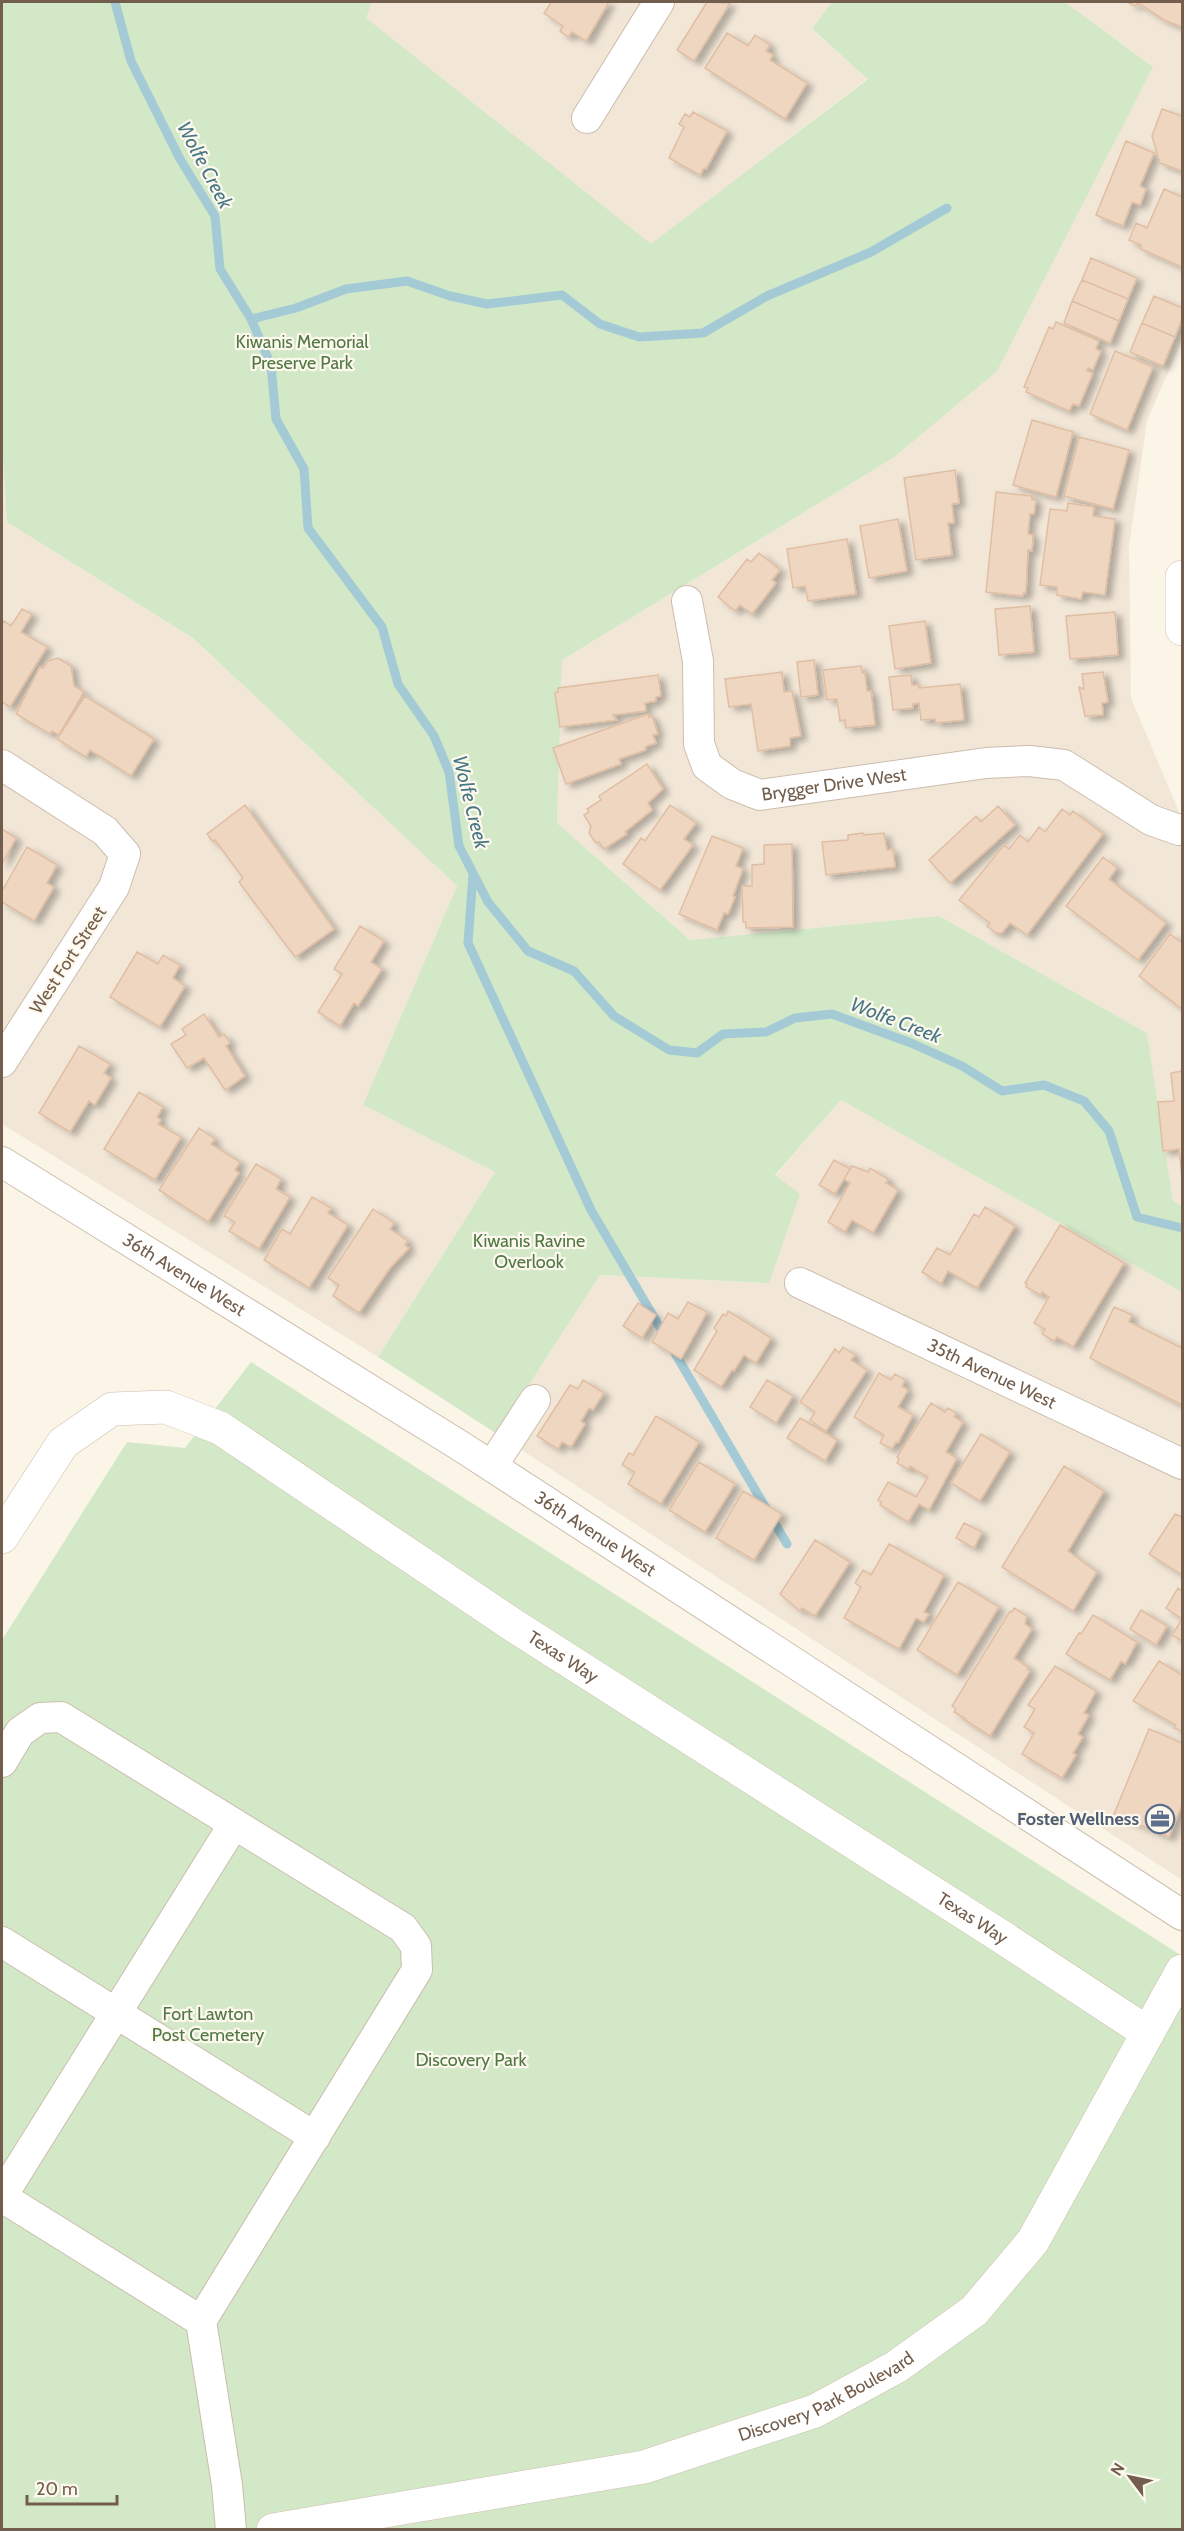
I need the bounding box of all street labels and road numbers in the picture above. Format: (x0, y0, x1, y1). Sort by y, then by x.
street label: Brygger Drive West (760, 763, 908, 806)
street label: West Fort Street (25, 902, 111, 1018)
street label: 36th Avenue West (119, 1228, 249, 1321)
street label: 35th Avenue West (924, 1334, 1059, 1414)
street label: 36th Avenue West (530, 1486, 660, 1581)
street label: Texas Way (523, 1626, 602, 1688)
street label: Texas Way (933, 1888, 1012, 1949)
street label: Discovery Park Boulevard (735, 2347, 918, 2446)

